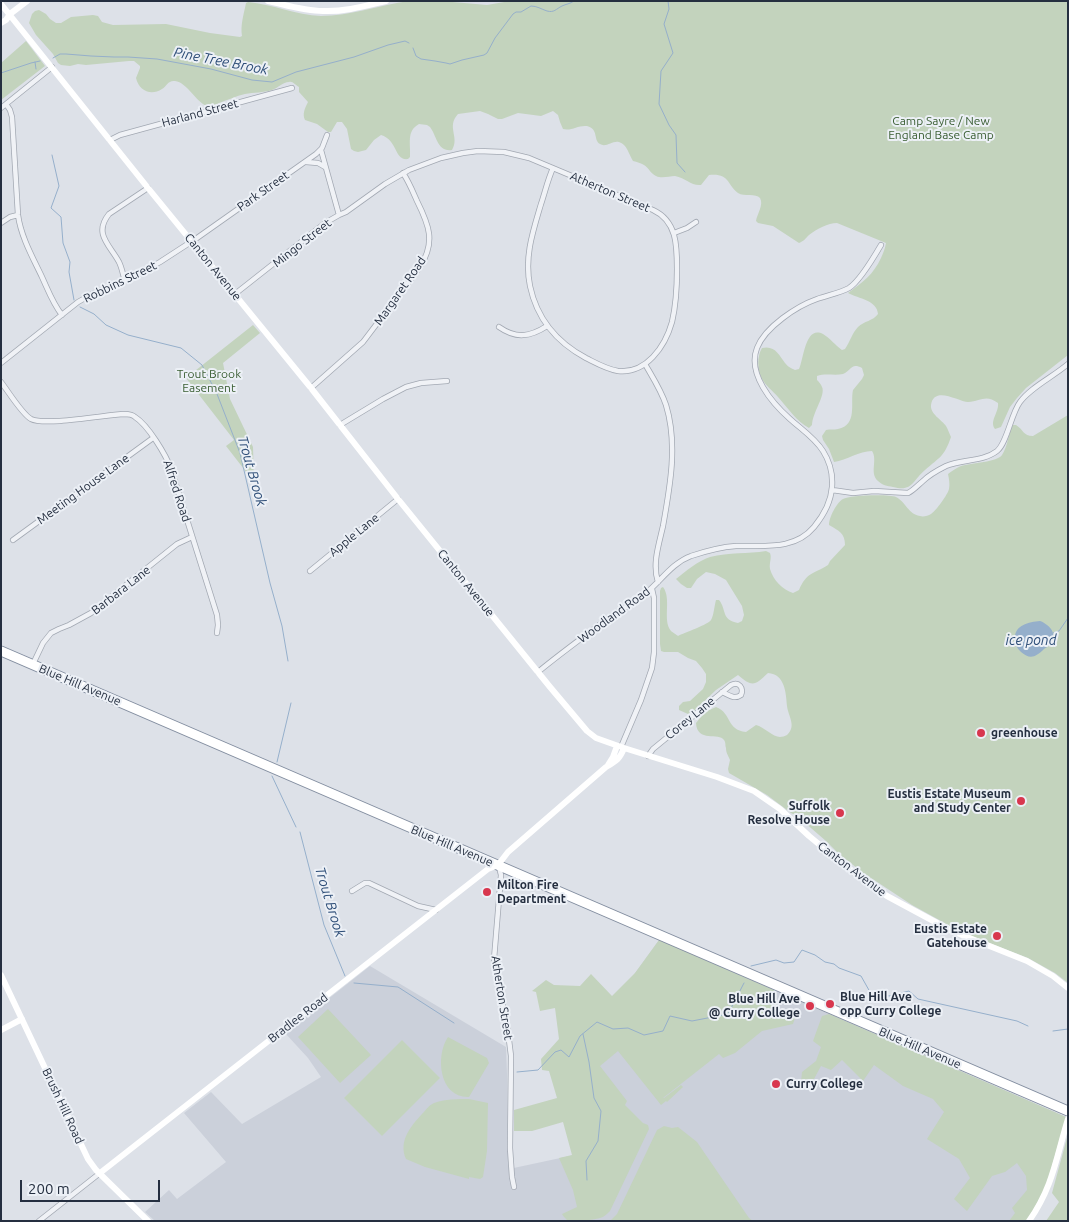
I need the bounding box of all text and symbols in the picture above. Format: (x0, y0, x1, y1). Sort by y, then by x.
water label: Pine Tree Brook (172, 44, 270, 78)
street label: Harland Street (160, 96, 240, 130)
park label: Camp Sayre / New England Base Camp (888, 114, 994, 142)
street label: Park Street (234, 168, 292, 214)
street label: Atherton Street (568, 169, 652, 215)
street label: Mingo Street (270, 216, 334, 270)
street label: Canton Avenue (182, 231, 244, 303)
street label: Margaret Road (371, 254, 429, 328)
street label: Robbins Street (81, 258, 159, 306)
park label: Trout Brook Easement (177, 367, 241, 395)
water label: Trout Brook (234, 434, 270, 508)
street label: Meeting House Lane (34, 451, 132, 527)
street label: Alfred Road (160, 458, 194, 524)
street label: Apple Lane (326, 510, 382, 560)
street label: Canton Avenue (435, 547, 497, 619)
street label: Barbara Lane (89, 563, 153, 617)
street label: Woodland Road (575, 584, 653, 646)
water label: ice pond (1006, 632, 1056, 648)
street label: Blue Hill Avenue (37, 661, 123, 709)
street label: Corey Lane (662, 694, 718, 742)
place label: greenhouse (991, 726, 1058, 740)
marker: greenhouse (975, 727, 987, 739)
place label: Eustis Estate Museum and Study Center (887, 787, 1011, 815)
marker: Eustis Estate Museum and Study Center (1015, 795, 1027, 807)
place label: Suffolk Resolve House (747, 799, 830, 827)
marker: Suffolk Resolve House (834, 807, 846, 819)
street label: Blue Hill Avenue (409, 822, 495, 870)
street label: Canton Avenue (815, 839, 889, 899)
water label: Trout Brook (311, 865, 349, 939)
place label: Milton Fire Department (497, 878, 566, 906)
marker: Milton Fire Department (481, 886, 493, 898)
place label: Eustis Estate Gatehouse (914, 922, 987, 950)
marker: Eustis Estate Gatehouse (991, 930, 1003, 942)
street label: Atherton Street (488, 955, 516, 1041)
street label: Bradlee Road (265, 990, 331, 1046)
place label: Blue Hill Ave opp Curry College (840, 990, 941, 1018)
place label: Blue Hill Ave @ Curry College (709, 992, 800, 1020)
marker: Blue Hill Ave opp Curry College (824, 998, 836, 1010)
marker: Blue Hill Ave @ Curry College (804, 1000, 816, 1012)
street label: Blue Hill Avenue (877, 1024, 963, 1072)
street label: Brush Hill Road (39, 1066, 87, 1146)
place label: Curry College (786, 1077, 863, 1091)
marker: Curry College (770, 1078, 782, 1090)
scale bar (22, 1170, 162, 1202)
text: 200 m (28, 1180, 70, 1197)

